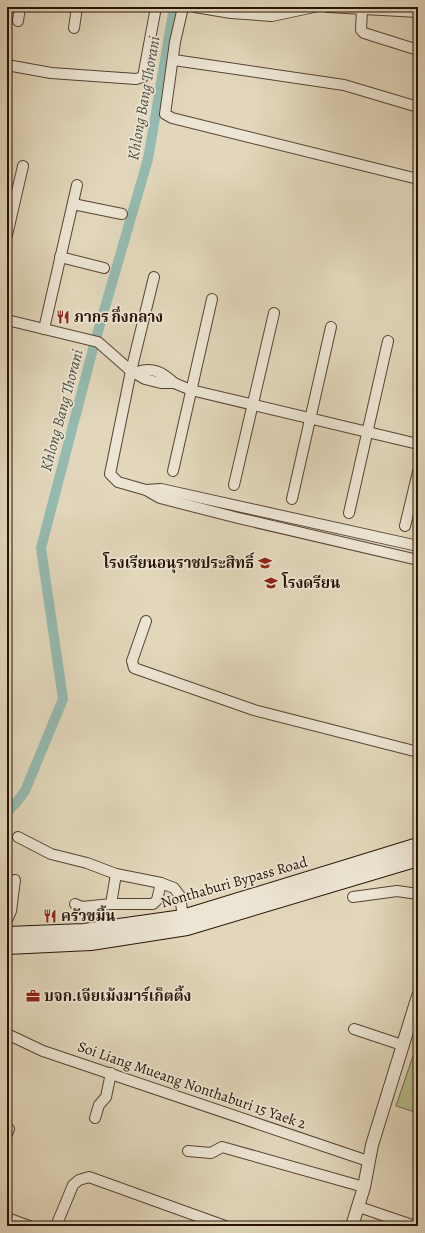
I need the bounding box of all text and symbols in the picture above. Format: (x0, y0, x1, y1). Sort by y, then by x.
water label: Khlong Bang Thorani (122, 34, 166, 162)
place label: ภากร กึ่งกลาง (74, 306, 163, 327)
restaurant icon: ภากร กึ่งกลาง (55, 309, 71, 325)
water label: Khlong Bang Thorani (35, 347, 89, 474)
place label: โรงเรียนอนุราชประสิทธิ์ (102, 552, 255, 574)
school or university icon: โรงเรียนอนุราชประสิทธิ์ (257, 555, 273, 571)
place label: โรงดรียน (281, 572, 340, 593)
school or university icon: โรงดรียน (263, 575, 279, 591)
street label: Nonthaburi Bypass Road (158, 851, 310, 912)
place label: ครัวขมิ้น (61, 905, 116, 926)
restaurant icon: ครัวขมิ้น (42, 908, 58, 924)
place label: บจก.เจียเม้งมาร์เก็ตติ้ง (44, 985, 192, 1006)
office icon: บจก.เจียเม้งมาร์เก็ตติ้ง (25, 988, 41, 1004)
street label: Soi Liang Mueang Nonthaburi 15 Yaek 2 (75, 1036, 309, 1134)

